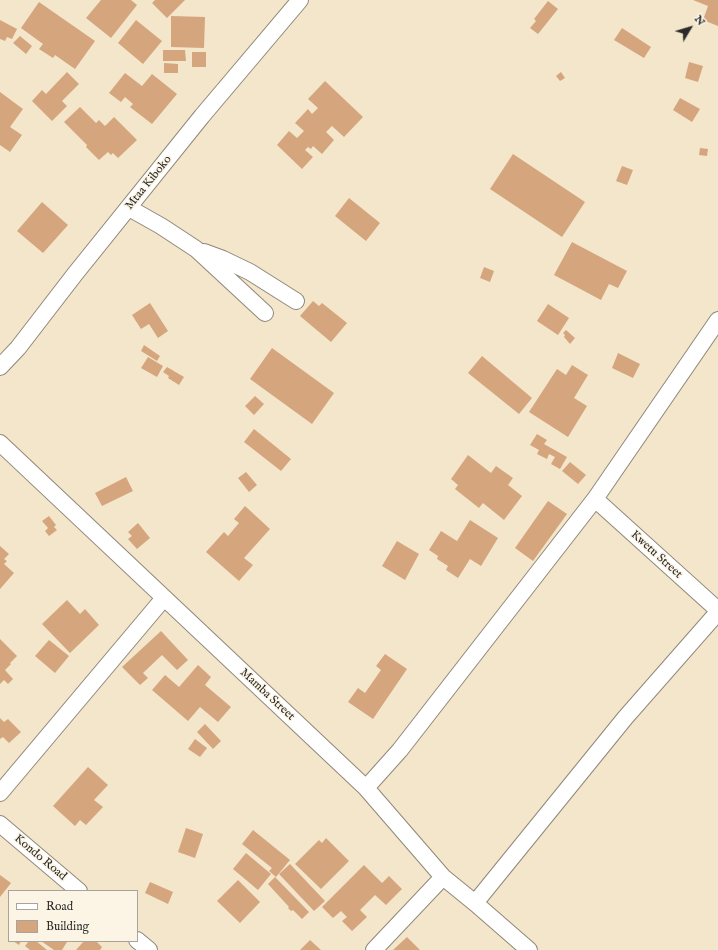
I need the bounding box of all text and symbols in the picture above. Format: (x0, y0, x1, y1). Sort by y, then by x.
north arrow (670, 8, 710, 48)
text: N (691, 13, 708, 29)
street label: Mtaa Kiboko (123, 153, 175, 213)
street label: Kwetu Street (627, 528, 685, 582)
street label: Mamba Street (237, 666, 297, 724)
street label: Kondo Road (11, 832, 69, 884)
legend (8, 890, 138, 942)
text: Road (46, 899, 73, 914)
text: Building (46, 919, 89, 934)

